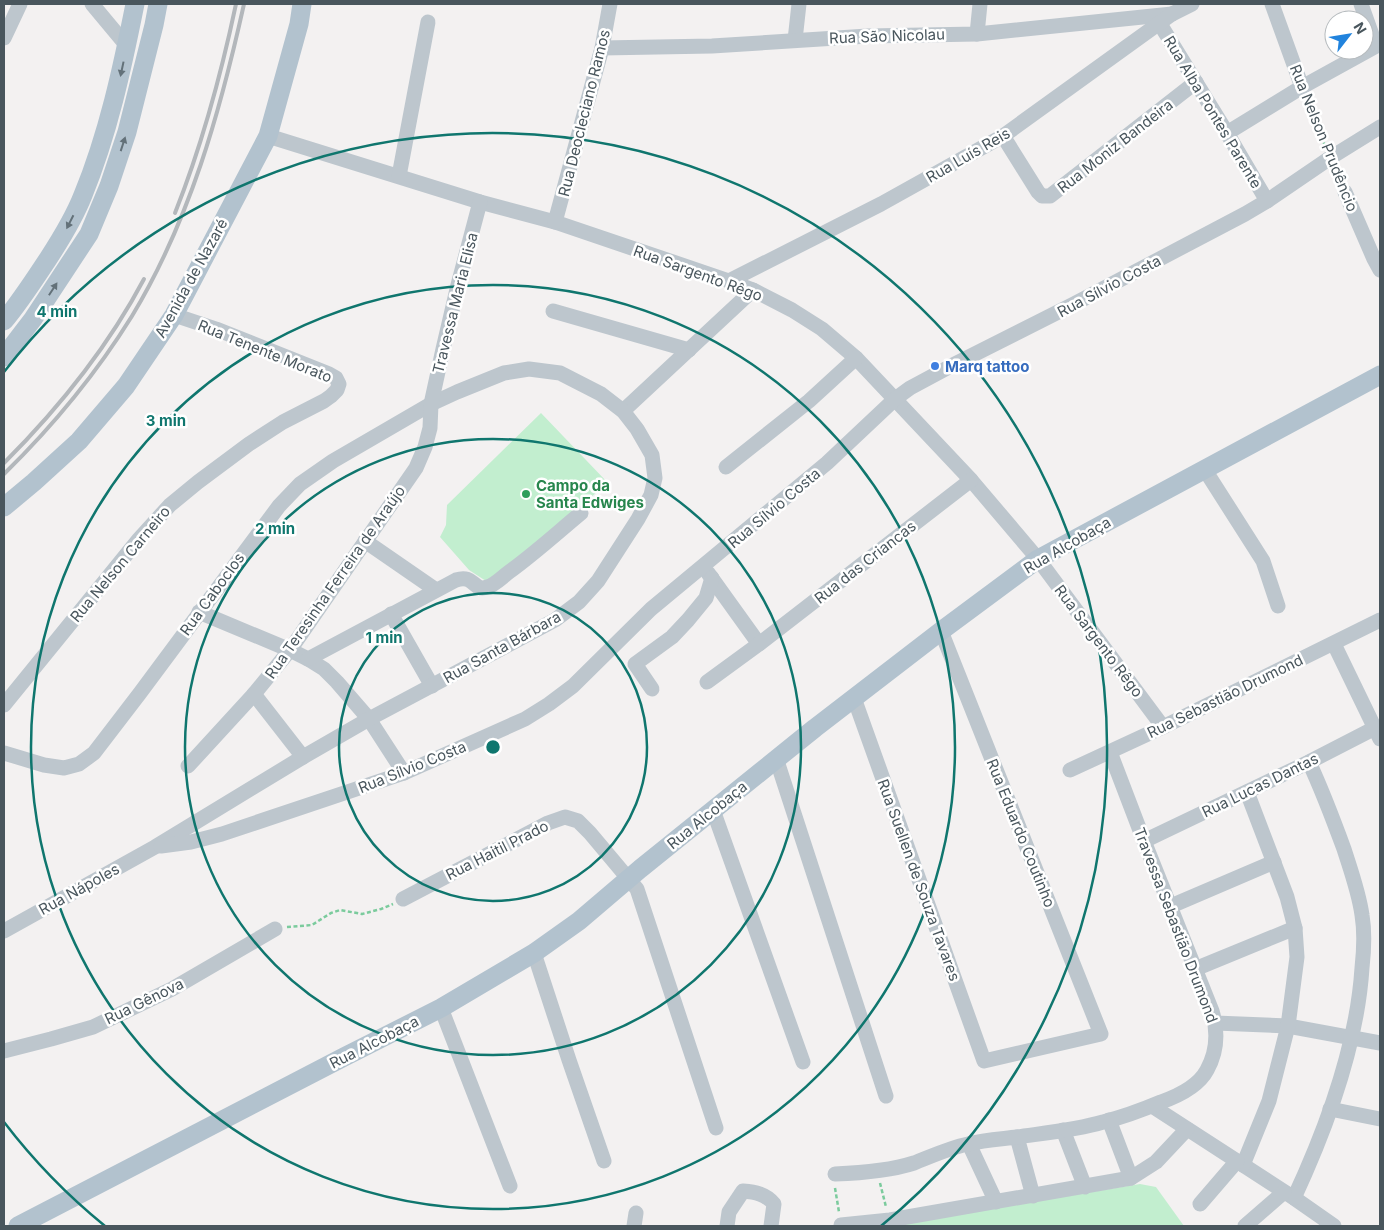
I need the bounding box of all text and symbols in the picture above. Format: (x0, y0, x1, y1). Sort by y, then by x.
north arrow (1324, 10, 1374, 60)
text: N (1351, 19, 1371, 37)
street label: Rua São Nicolau (829, 24, 945, 48)
street label: Rua Deocleciano Ramos (554, 27, 614, 198)
street label: Rua Alba Pontes Parente (1160, 32, 1266, 192)
one-way arrow (117, 61, 125, 77)
street label: Rua Nelson Prudêncio (1286, 62, 1362, 214)
street label: Rua Moniz Bandeira (1053, 95, 1177, 197)
street label: Rua Luís Reis (923, 123, 1014, 187)
one-way arrow (120, 136, 127, 151)
one-way arrow (66, 215, 74, 229)
street label: Avenida de Nazaré (150, 215, 232, 341)
street label: Travessa Maria Elisa (428, 230, 482, 376)
street label: Rua Sargento Rêgo (631, 241, 765, 305)
street label: Rua Sílvio Costa (1054, 251, 1164, 321)
one-way arrow (48, 282, 58, 296)
text: 4 min (37, 302, 77, 321)
street label: Rua Tenente Morato (195, 315, 335, 387)
place label: Marq tattoo (945, 357, 1029, 376)
marker: Marq tattoo (929, 360, 941, 372)
text: 3 min (146, 411, 186, 430)
street label: Rua Sílvio Costa (724, 464, 824, 552)
place label: Campo da Santa Edwiges (536, 476, 644, 512)
street label: Rua Teresinha Ferreira de Araújo (261, 482, 409, 682)
marker: Campo da Santa Edwiges (520, 488, 532, 500)
street label: Rua Nelson Carneiro (66, 502, 174, 626)
street label: Rua Alcobaça (1020, 512, 1114, 578)
street label: Rua das Criancas (810, 516, 920, 608)
text: 2 min (255, 519, 295, 538)
street label: Rua Caboclos (176, 549, 248, 639)
street label: Rua Sargento Rêgo (1051, 581, 1147, 701)
street label: Rua Santa Bárbara (440, 607, 564, 687)
text: 1 min (365, 628, 403, 647)
street label: Rua Sebastião Drumond (1144, 650, 1306, 742)
street label: Rua Sílvio Costa (355, 737, 469, 797)
centre of rings (484, 738, 502, 756)
street label: Rua Lucas Dantas (1199, 749, 1321, 821)
street label: Rua Eduardo Coutinho (982, 756, 1060, 910)
street label: Rua Suellen de Souza Tavares (874, 776, 964, 984)
street label: Rua Alcobaça (663, 777, 751, 853)
street label: Rua Haitil Prado (443, 816, 551, 884)
street label: Travessa Sebastião Drumond (1130, 825, 1222, 1025)
street label: Rua Nápoles (35, 859, 123, 919)
street label: Rua Gênova (101, 974, 187, 1028)
street label: Rua Alcobaça (326, 1011, 422, 1073)

